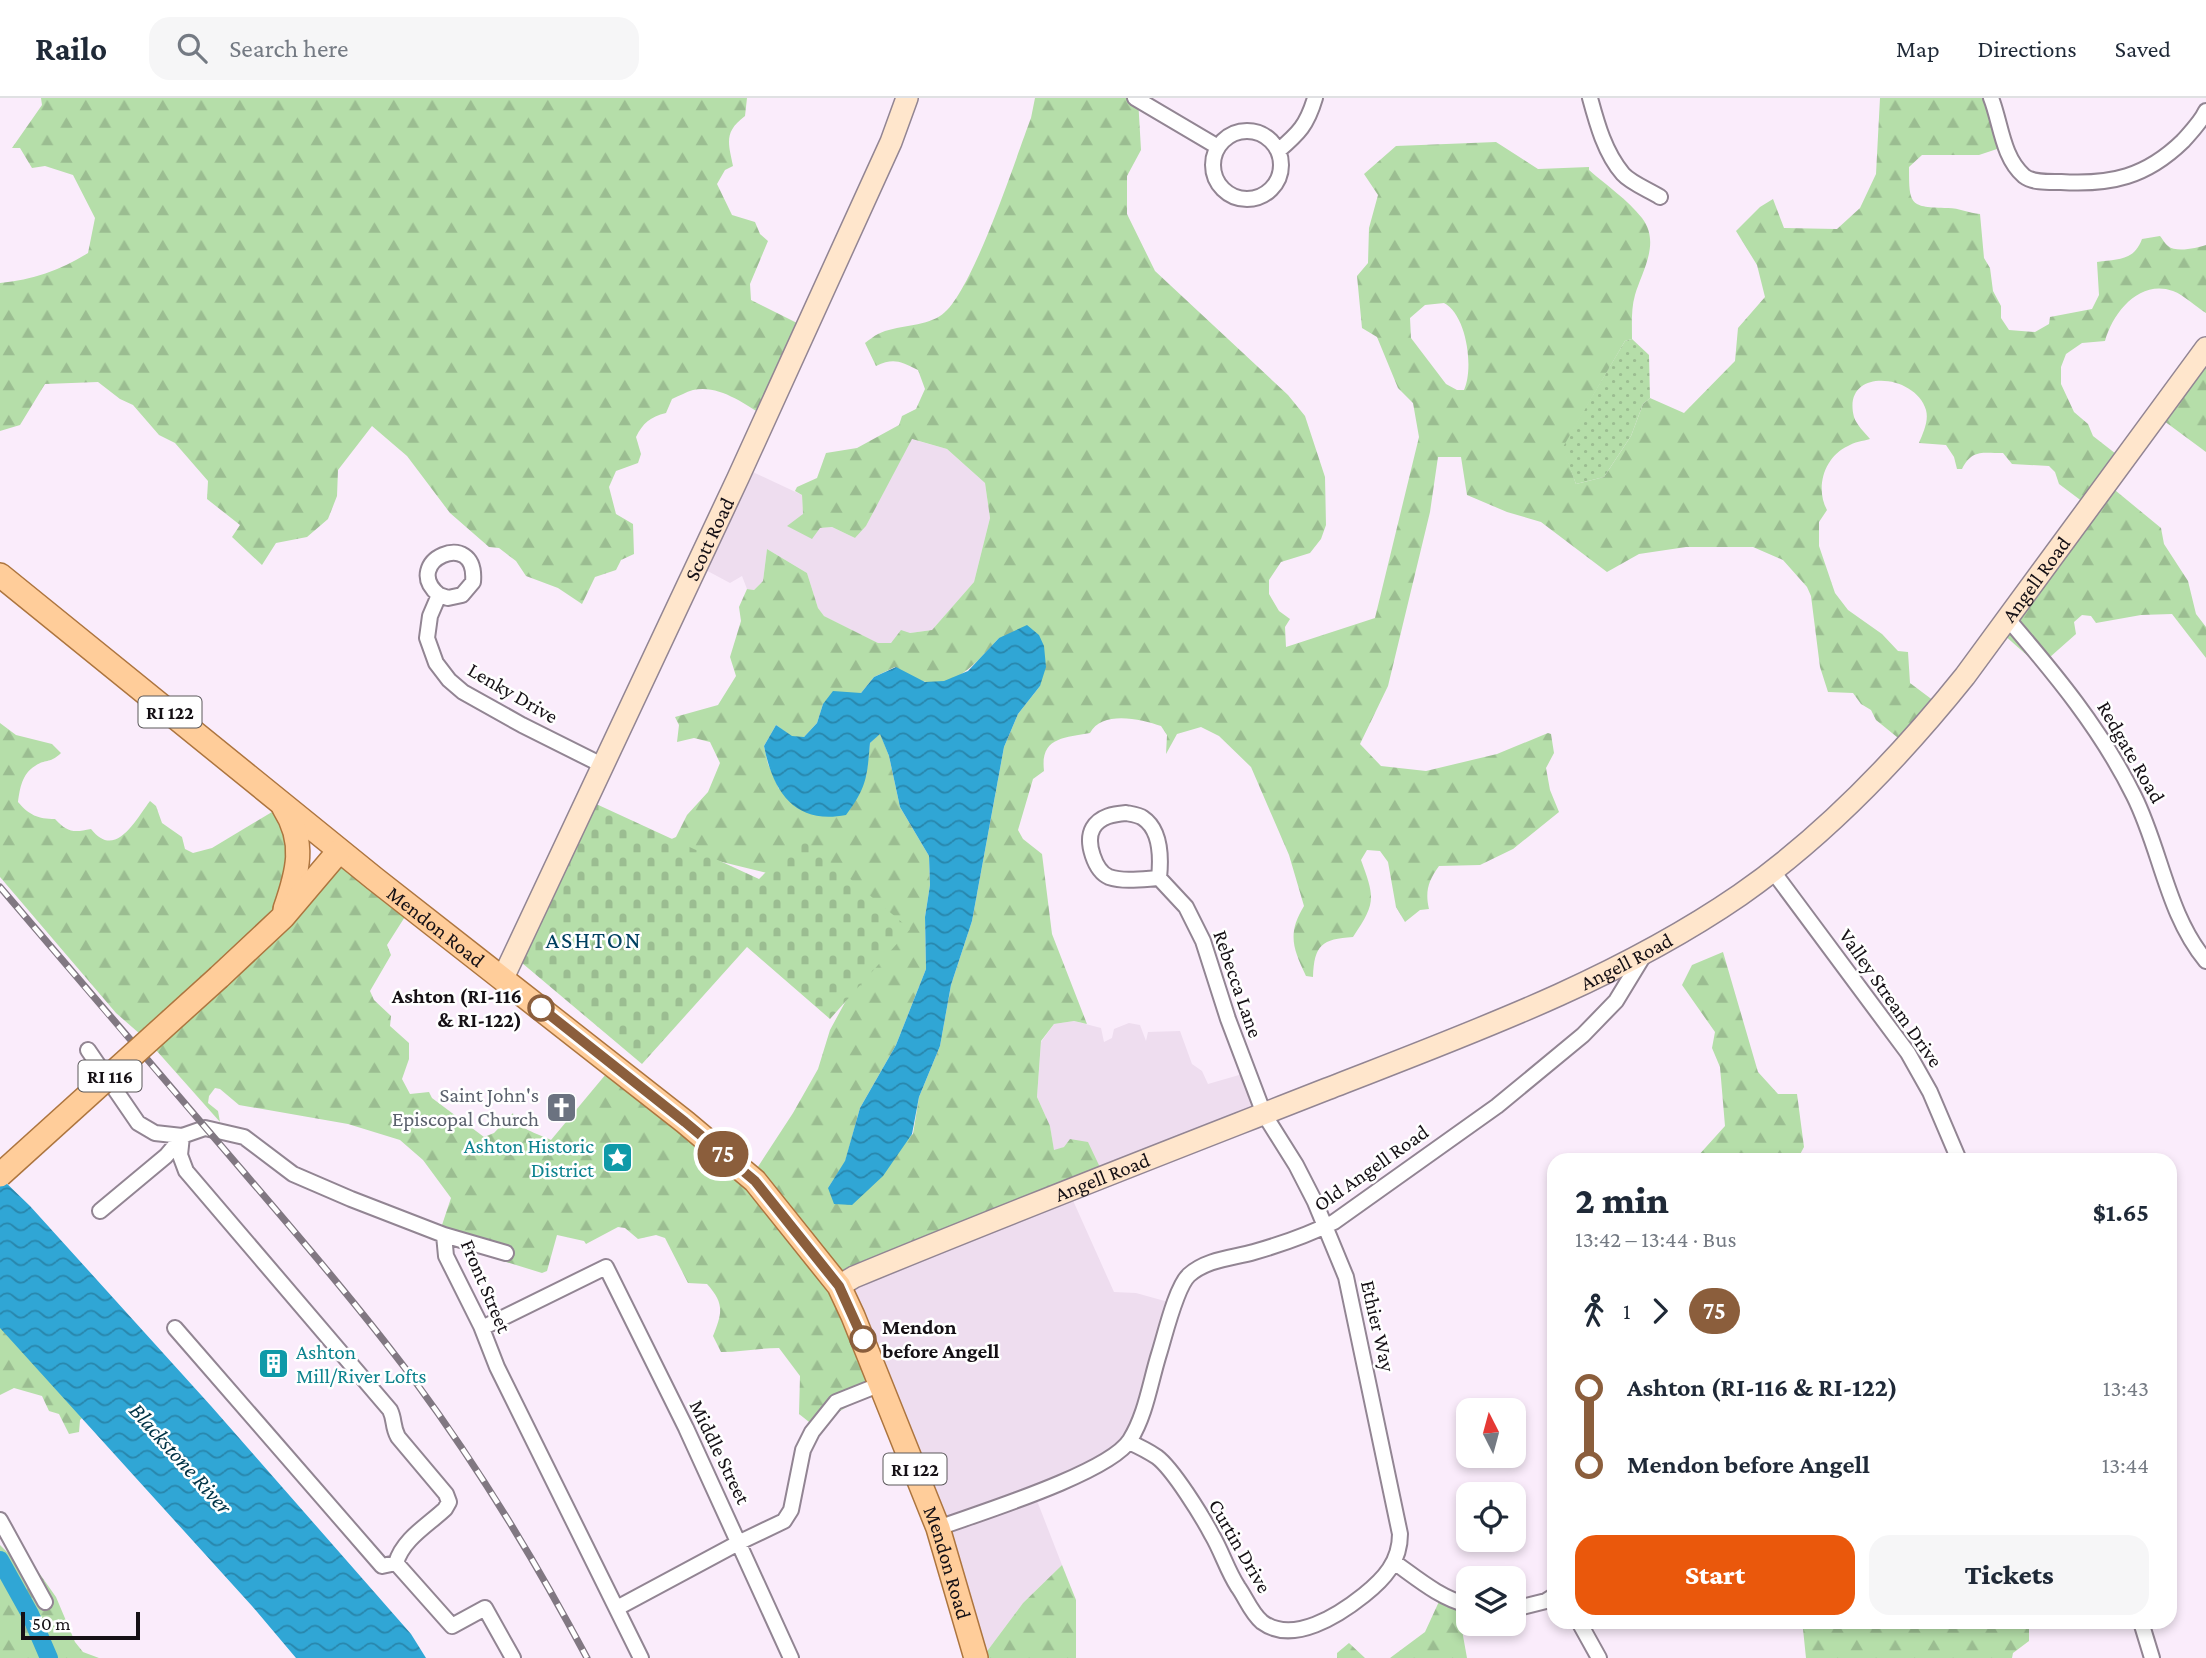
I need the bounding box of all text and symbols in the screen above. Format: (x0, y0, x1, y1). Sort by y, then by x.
search box (149, 17, 639, 80)
icon: search (173, 29, 211, 67)
text: Railo (35, 30, 107, 67)
text: Search here (229, 34, 348, 63)
text: Map (1896, 35, 1940, 62)
text: Directions (1978, 35, 2077, 62)
text: Saved (2115, 35, 2171, 62)
street label: Scott Road (679, 494, 739, 585)
street label: Angell Road (1997, 532, 2075, 627)
street label: Lenky Drive (464, 658, 562, 728)
road number: RI 122 (138, 696, 202, 727)
street label: Redgate Road (2092, 697, 2170, 807)
street label: Mendon Road (382, 881, 489, 972)
street label: Valley Stream Drive (1834, 924, 1948, 1072)
district label: ASHTON (545, 926, 643, 953)
street label: Rebecca Lane (1208, 927, 1268, 1041)
street label: Angell Road (1577, 928, 1677, 995)
place label: Ashton (RI-116 & RI-122) (391, 984, 522, 1032)
marker: Ashton (RI-116 & RI-122) (528, 995, 554, 1021)
road number: RI 116 (78, 1060, 142, 1092)
place label: Saint John's Episcopal Church (392, 1083, 539, 1131)
church icon: Saint John's Episcopal Church (545, 1090, 579, 1124)
street label: Old Angell Road (1309, 1120, 1433, 1216)
line badge: 75 (692, 1131, 754, 1177)
place label: Ashton Historic District (464, 1134, 595, 1182)
text: 75 (711, 1140, 735, 1167)
place icon: Ashton Historic District (600, 1141, 634, 1175)
street label: Angell Road (1051, 1148, 1153, 1207)
text: 2 min (1575, 1179, 1669, 1221)
text: $1.65 (2093, 1198, 2149, 1227)
text: 13:42 – 13:44 · Bus (1575, 1226, 1736, 1252)
street label: Front Street (456, 1236, 517, 1337)
street label: Ethier Way (1356, 1278, 1400, 1374)
icon: walk (1575, 1292, 1613, 1330)
icon: forward (1641, 1292, 1679, 1330)
text: 75 (1703, 1297, 1726, 1324)
text: 1 (1623, 1298, 1631, 1324)
place label: Mendon before Angell (881, 1315, 999, 1363)
marker: Mendon before Angell (850, 1326, 876, 1352)
place label: Ashton Mill/River Lofts (296, 1340, 426, 1388)
building icon: Ashton Mill/River Lofts (256, 1347, 290, 1381)
text: Ashton (RI-116 & RI-122) (1627, 1373, 1898, 1402)
text: 13:43 (2103, 1375, 2149, 1401)
street label: Middle Street (684, 1396, 756, 1509)
water label: Blackstone River (124, 1397, 238, 1520)
north arrow (1456, 1398, 1526, 1468)
map controls (1456, 1398, 1526, 1636)
text: Mendon before Angell (1627, 1450, 1870, 1479)
text: 13:44 (2102, 1452, 2149, 1478)
road number: RI 122 (884, 1454, 946, 1484)
button: locate (1456, 1482, 1526, 1552)
street label: Curtin Drive (1204, 1495, 1276, 1597)
street label: Mendon Road (918, 1502, 976, 1622)
button: Start (1575, 1535, 1855, 1615)
button: Tickets (1869, 1535, 2149, 1615)
button: layers (1456, 1566, 1526, 1636)
scale bar (21, 1609, 140, 1641)
text: 50 m (32, 1613, 71, 1634)

